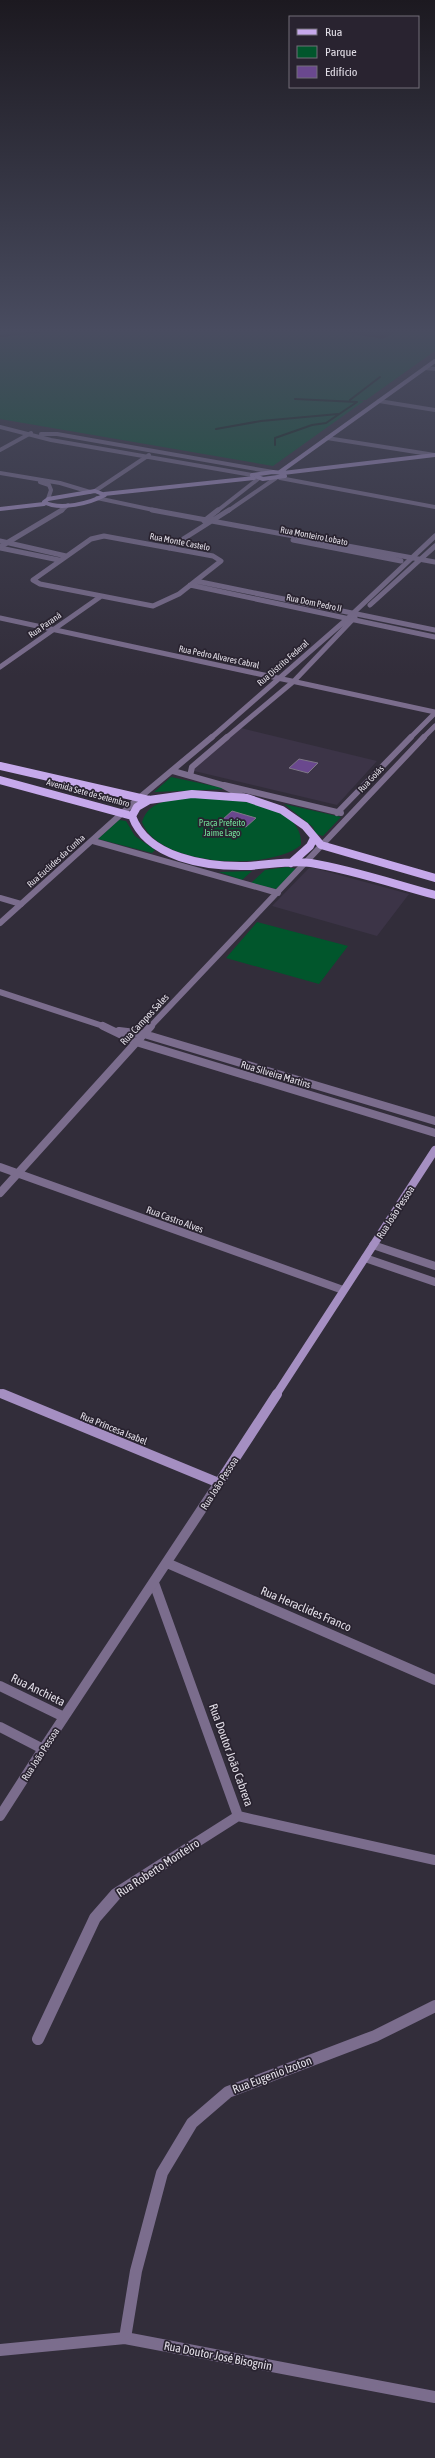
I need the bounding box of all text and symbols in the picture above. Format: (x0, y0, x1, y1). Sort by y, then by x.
legend (289, 16, 419, 88)
text: Rua (325, 25, 342, 39)
text: Parque (325, 45, 357, 59)
text: Edifício (325, 65, 358, 79)
street label: Rua Monteiro Lobato (279, 525, 349, 547)
street label: Rua Monte Castelo (149, 531, 211, 553)
street label: Rua Dom Pedro II (285, 592, 343, 614)
street label: Rua Paraná (27, 610, 63, 640)
street label: Rua Distrito Federal (255, 638, 311, 688)
street label: Rua Pedro Alvares Cabral (178, 644, 261, 671)
street label: Rua Goiás (356, 764, 386, 794)
street label: Avenida Sete de Setembro (45, 777, 131, 809)
park label: Praça Prefeito Jaime Lago (199, 818, 245, 838)
street label: Rua Euclides da Cunha (25, 833, 87, 889)
street label: Rua Campos Sales (118, 991, 171, 1047)
street label: Rua Silveira Martins (240, 1059, 312, 1090)
street label: Rua João Pessoa (374, 1184, 417, 1241)
street label: Rua Castro Alves (145, 1204, 205, 1235)
street label: Rua Princesa Isabel (79, 1410, 149, 1447)
street label: Rua João Pessoa (198, 1455, 241, 1512)
street label: Rua Heraclides Franco (259, 1584, 354, 1635)
street label: Rua Anchieta (9, 1671, 67, 1709)
street label: Rua Doutor João Cabrera (206, 1702, 256, 1808)
street label: Rua João Pessoa (19, 1726, 62, 1783)
street label: Rua Roberto Monteiro (114, 1836, 202, 1900)
street label: Rua Eugenio Izoton (230, 2053, 314, 2097)
street label: Rua Doutor José Bisognin (163, 2339, 273, 2373)

